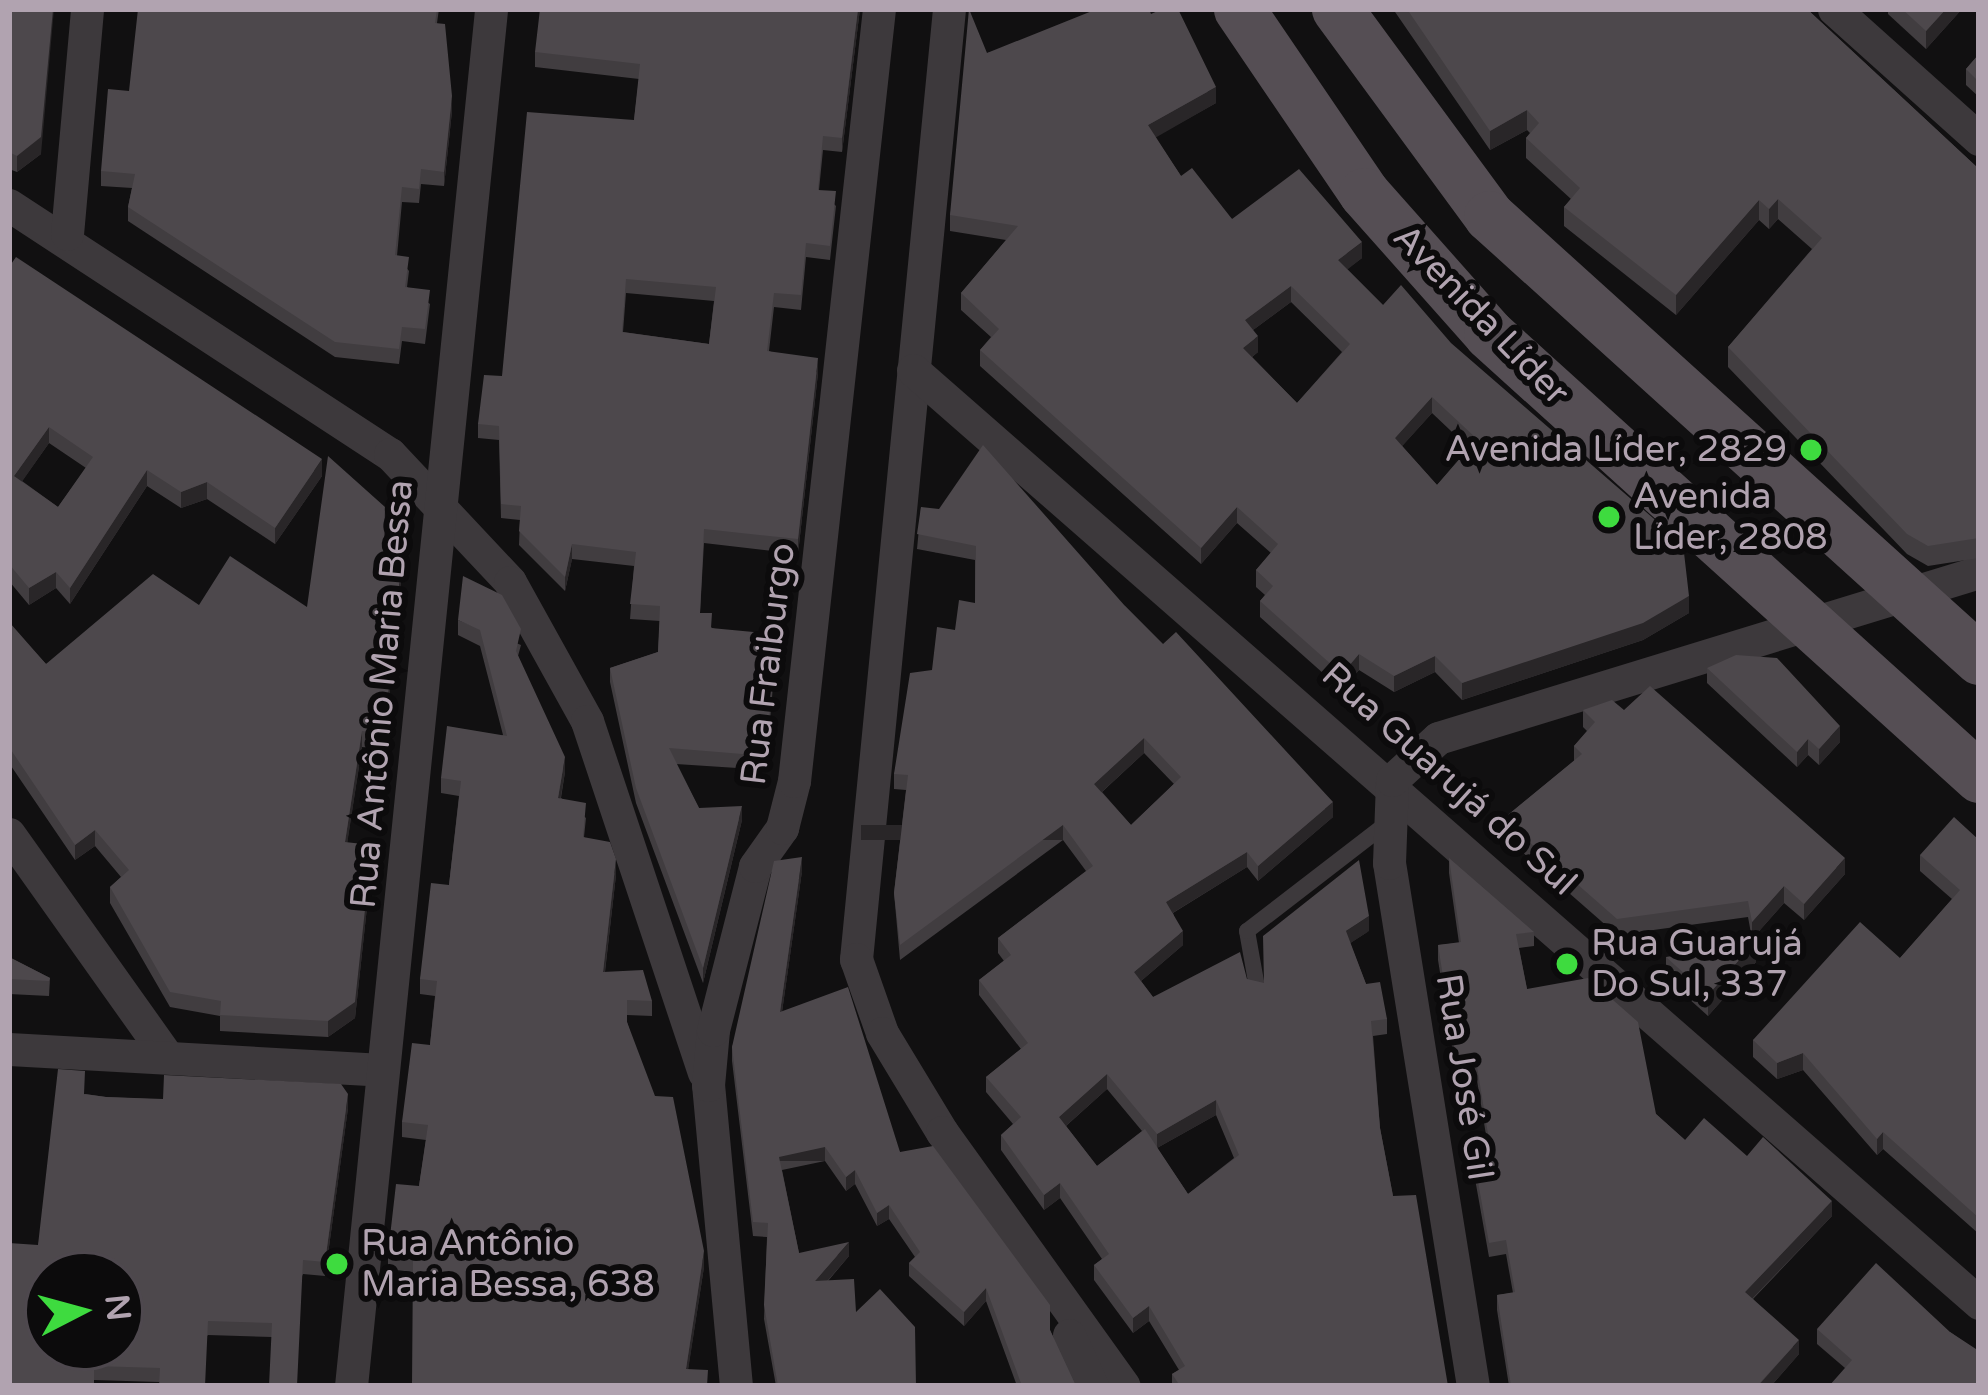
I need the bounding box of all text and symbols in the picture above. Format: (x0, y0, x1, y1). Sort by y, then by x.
street label: Avenida Líder (1384, 216, 1578, 414)
place label: Avenida Líder, 2829 (1444, 428, 1787, 472)
marker: Avenida Líder, 2829 (1798, 437, 1824, 463)
place label: Avenida Líder, 2808 (1633, 474, 1828, 559)
street label: Rua Antônio Maria Bessa (342, 478, 422, 910)
marker: Avenida Líder, 2808 (1596, 504, 1622, 530)
street label: Rua Fraiburgo (732, 541, 804, 787)
street label: Rua Guarujá do Sul (1313, 653, 1585, 905)
place label: Rua Guarujá Do Sul, 337 (1591, 921, 1803, 1006)
marker: Rua Guarujá Do Sul, 337 (1554, 951, 1580, 977)
street label: Rua José Gil (1426, 971, 1502, 1183)
place label: Rua Antônio Maria Bessa, 638 (361, 1221, 655, 1306)
north arrow (24, 1251, 144, 1371)
marker: Rua Antônio Maria Bessa, 638 (324, 1251, 350, 1277)
text: N (97, 1292, 138, 1323)

